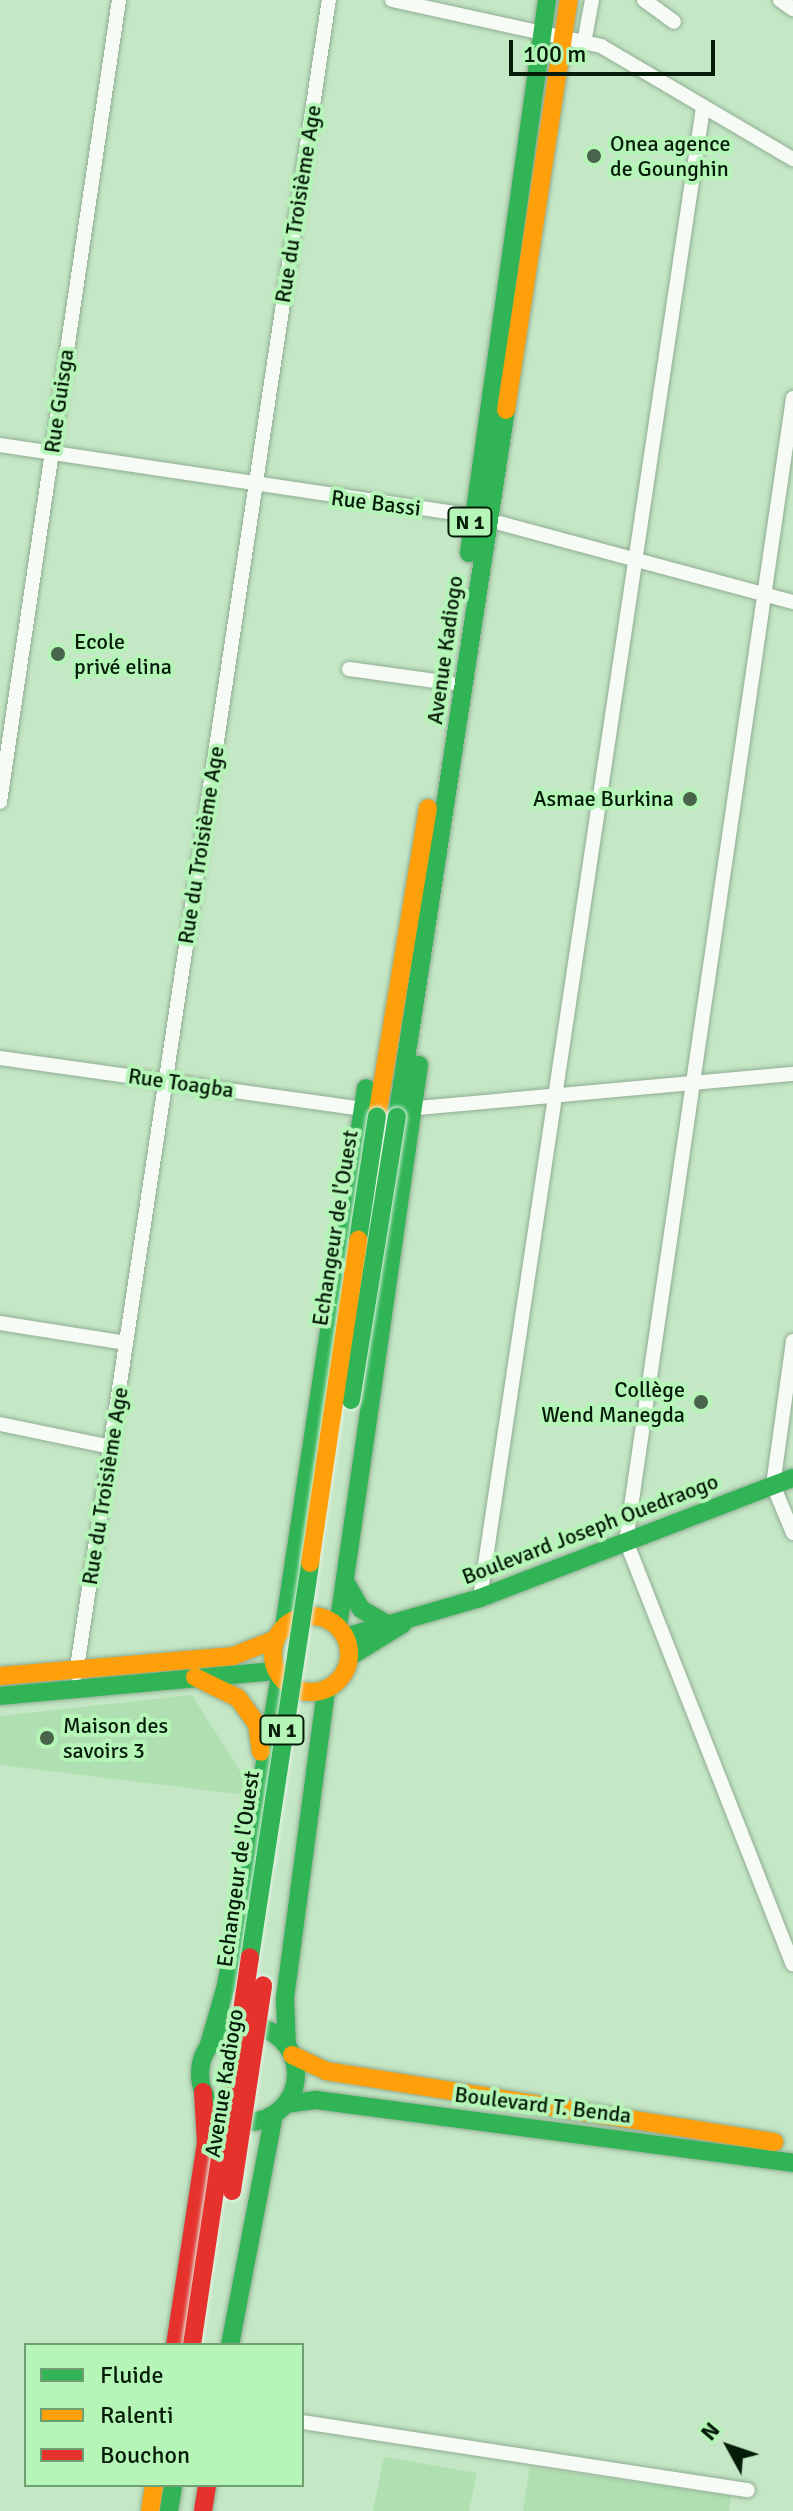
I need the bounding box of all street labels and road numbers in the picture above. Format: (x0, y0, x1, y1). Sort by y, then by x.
street label: Rue du Troisième Age (269, 103, 327, 305)
street label: Rue Guisga (39, 347, 79, 455)
street label: Rue Bassi (330, 484, 422, 522)
road number: N 1 (446, 506, 494, 538)
street label: Avenue Kadiogo (421, 574, 469, 726)
street label: Rue du Troisième Age (172, 744, 230, 946)
street label: Rue Toagba (126, 1063, 236, 1103)
street label: Echangeur de l'Ouest (306, 1128, 364, 1328)
street label: Rue du Troisième Age (76, 1385, 134, 1587)
street label: Boulevard Joseph Ouedraogo (458, 1468, 722, 1590)
road number: N 1 (258, 1714, 306, 1746)
street label: Echangeur de l'Ouest (211, 1769, 265, 1969)
street label: Avenue Kadiogo (199, 2007, 249, 2159)
street label: Boulevard T. Benda (453, 2081, 633, 2129)

